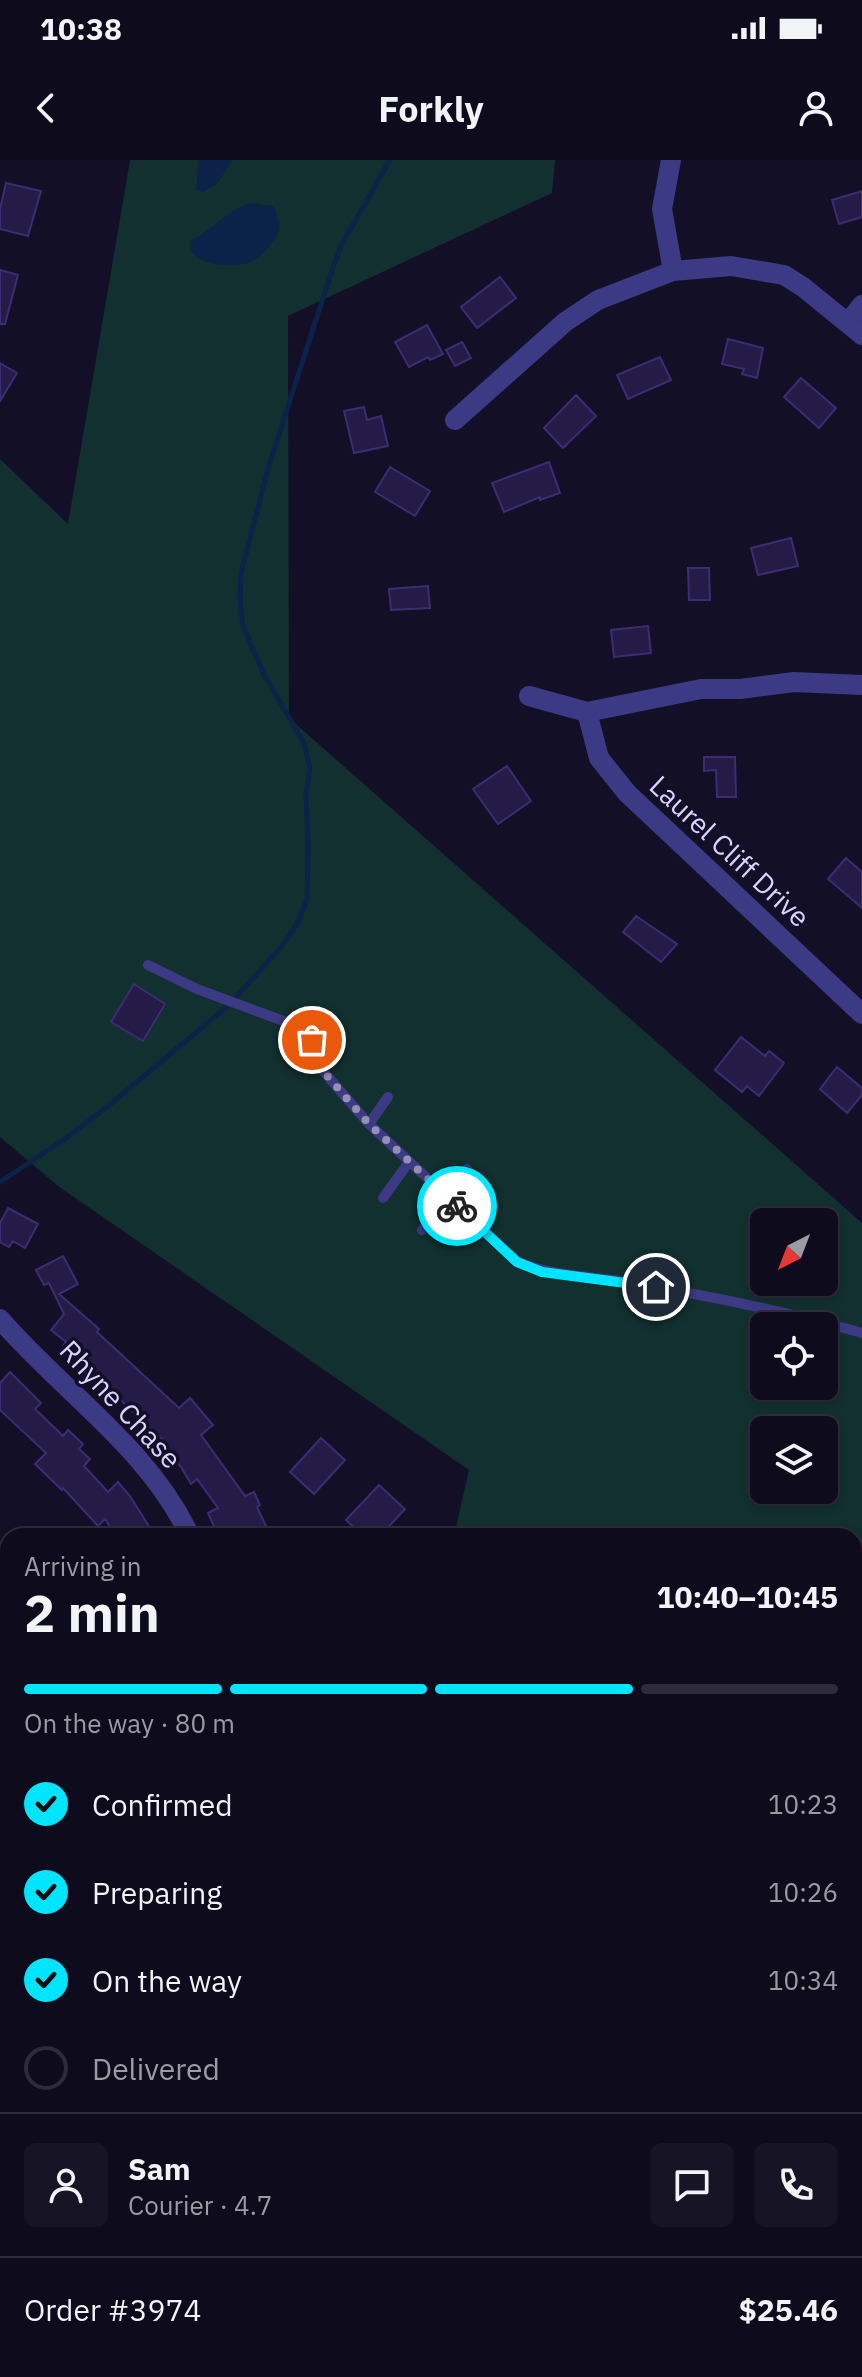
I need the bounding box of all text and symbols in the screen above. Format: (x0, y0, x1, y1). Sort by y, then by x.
text: 10:38 (40, 9, 122, 48)
text: Forkly (378, 85, 484, 132)
icon: back (24, 86, 68, 130)
icon: person (794, 86, 838, 130)
street label: Laurel Cliff Drive (642, 767, 818, 935)
pin (278, 1006, 346, 1074)
icon: bag (290, 1018, 334, 1062)
courier (417, 1166, 497, 1246)
icon: bike (435, 1184, 479, 1228)
north arrow (750, 1208, 838, 1296)
map controls (750, 1208, 838, 1504)
pin (622, 1253, 690, 1321)
icon: home (634, 1265, 678, 1309)
button: locate (750, 1312, 838, 1400)
street label: Rhyne Chase (52, 1332, 190, 1476)
button: layers (750, 1416, 838, 1504)
text: Arriving in (24, 1549, 141, 1583)
text: 10:40–10:45 (657, 1577, 838, 1616)
text: 2 min (24, 1579, 160, 1646)
text: On the way · 80 m (24, 1706, 235, 1740)
icon: check (24, 1782, 68, 1826)
text: Confirmed (92, 1785, 233, 1824)
text: 10:23 (768, 1787, 838, 1821)
icon: check (24, 1870, 68, 1914)
text: Preparing (92, 1873, 222, 1912)
text: 10:26 (768, 1875, 838, 1909)
icon: check (24, 1958, 68, 2002)
text: On the way (92, 1961, 242, 2000)
text: 10:34 (768, 1963, 838, 1997)
text: Delivered (92, 2049, 220, 2088)
button: person (24, 2143, 108, 2227)
button: chat (650, 2143, 734, 2227)
button: phone (754, 2143, 838, 2227)
text: Sam (128, 2149, 191, 2188)
text: Courier · 4.7 (128, 2188, 272, 2222)
text: Order #3974 (24, 2290, 201, 2329)
text: $25.46 (739, 2290, 838, 2329)

